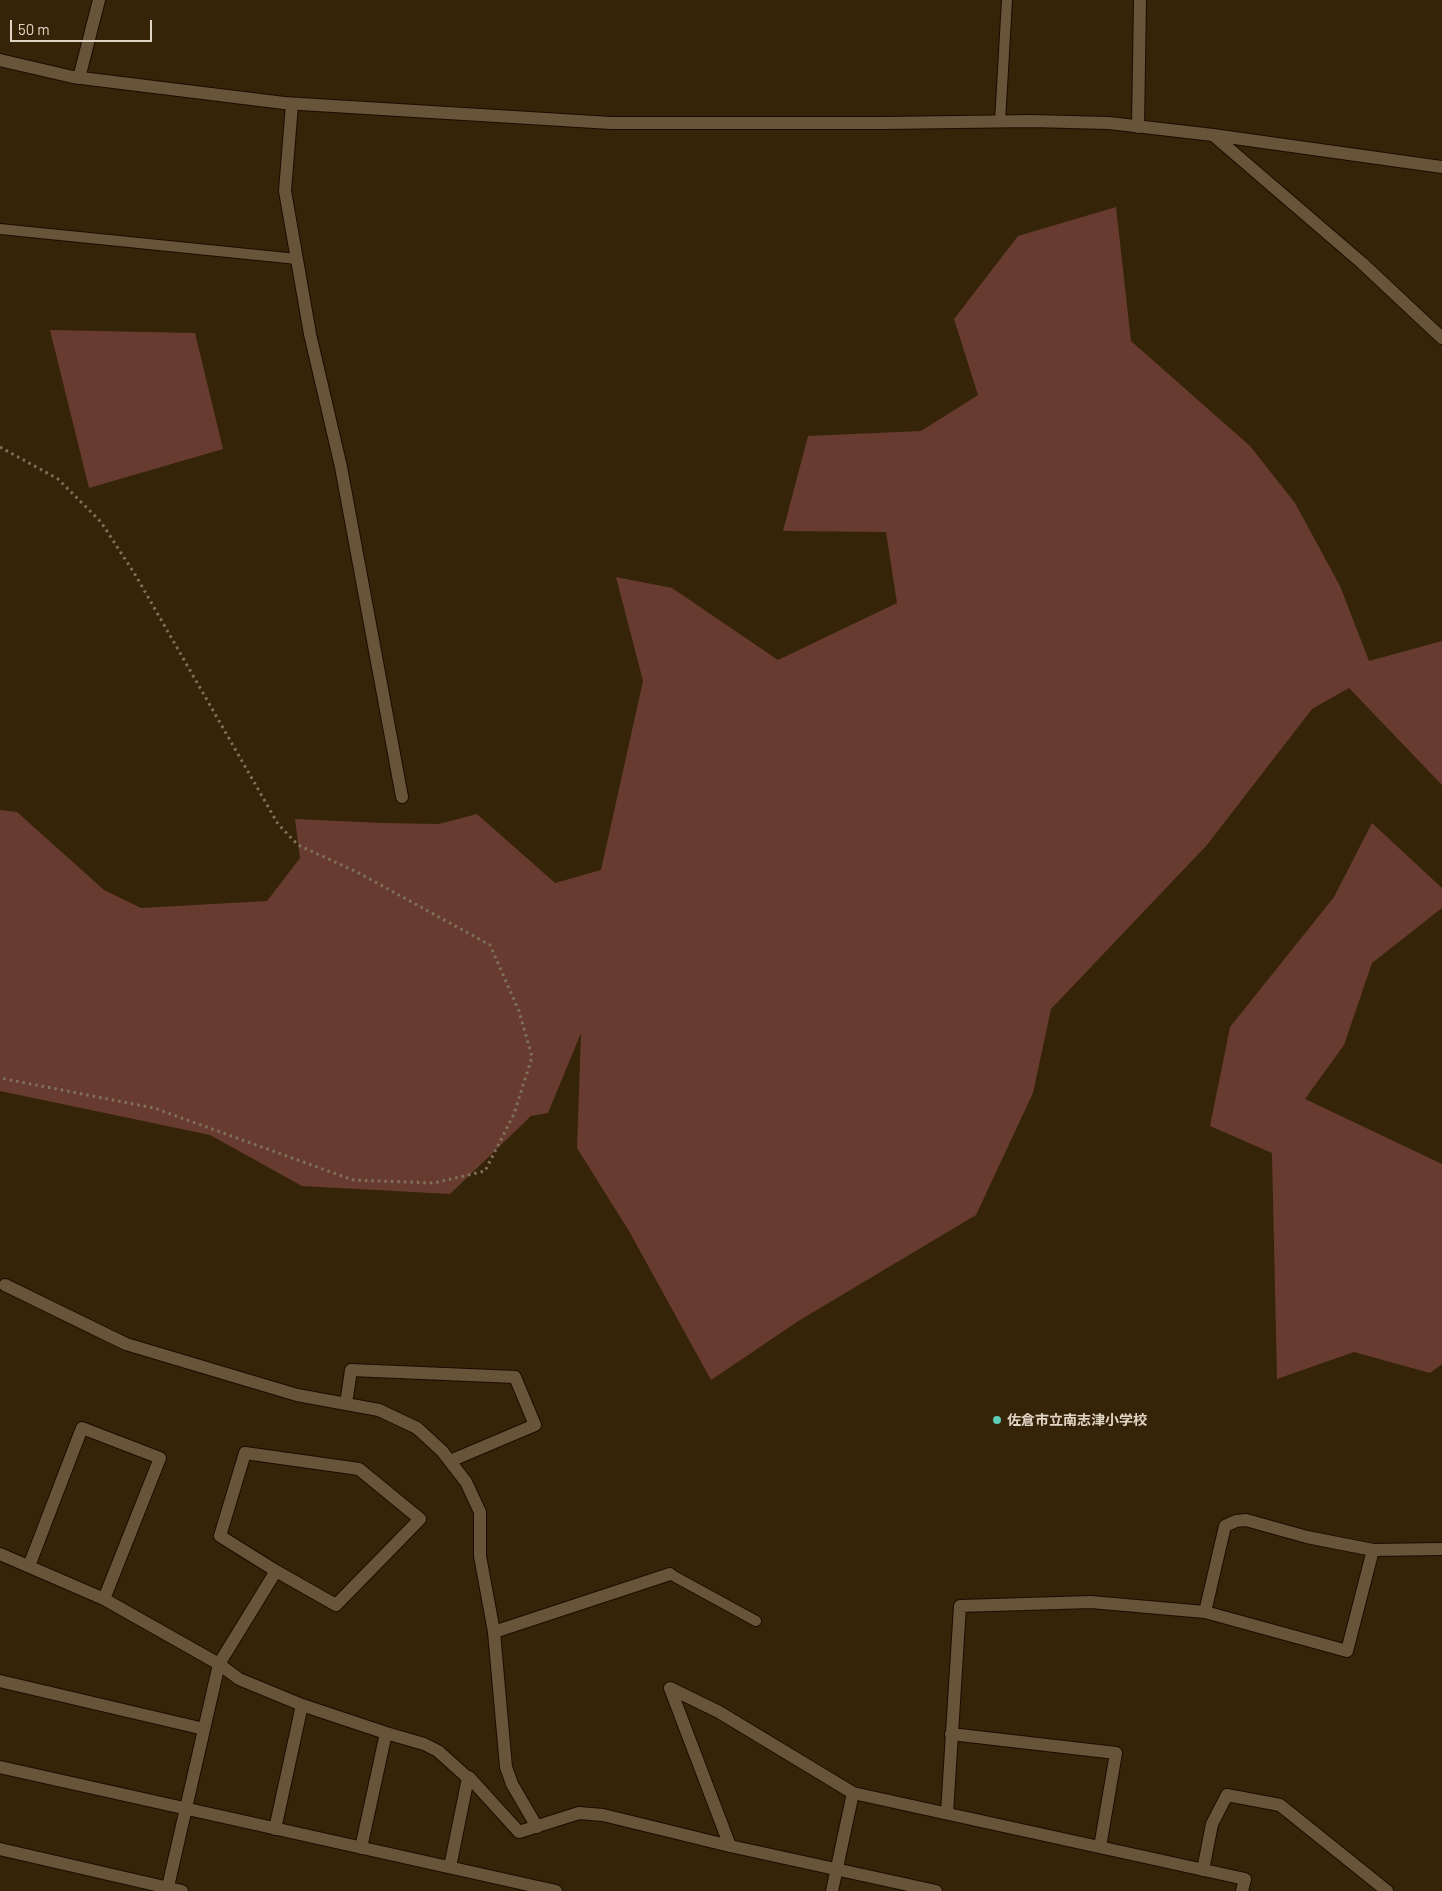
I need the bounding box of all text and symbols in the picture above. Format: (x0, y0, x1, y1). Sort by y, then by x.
scale bar (12, 10, 155, 42)
text: 50 m (18, 20, 50, 38)
place label: 佐倉市立南志津小学校 (1007, 1412, 1147, 1428)
marker: 佐倉市立南志津小学校 (991, 1414, 1003, 1426)

